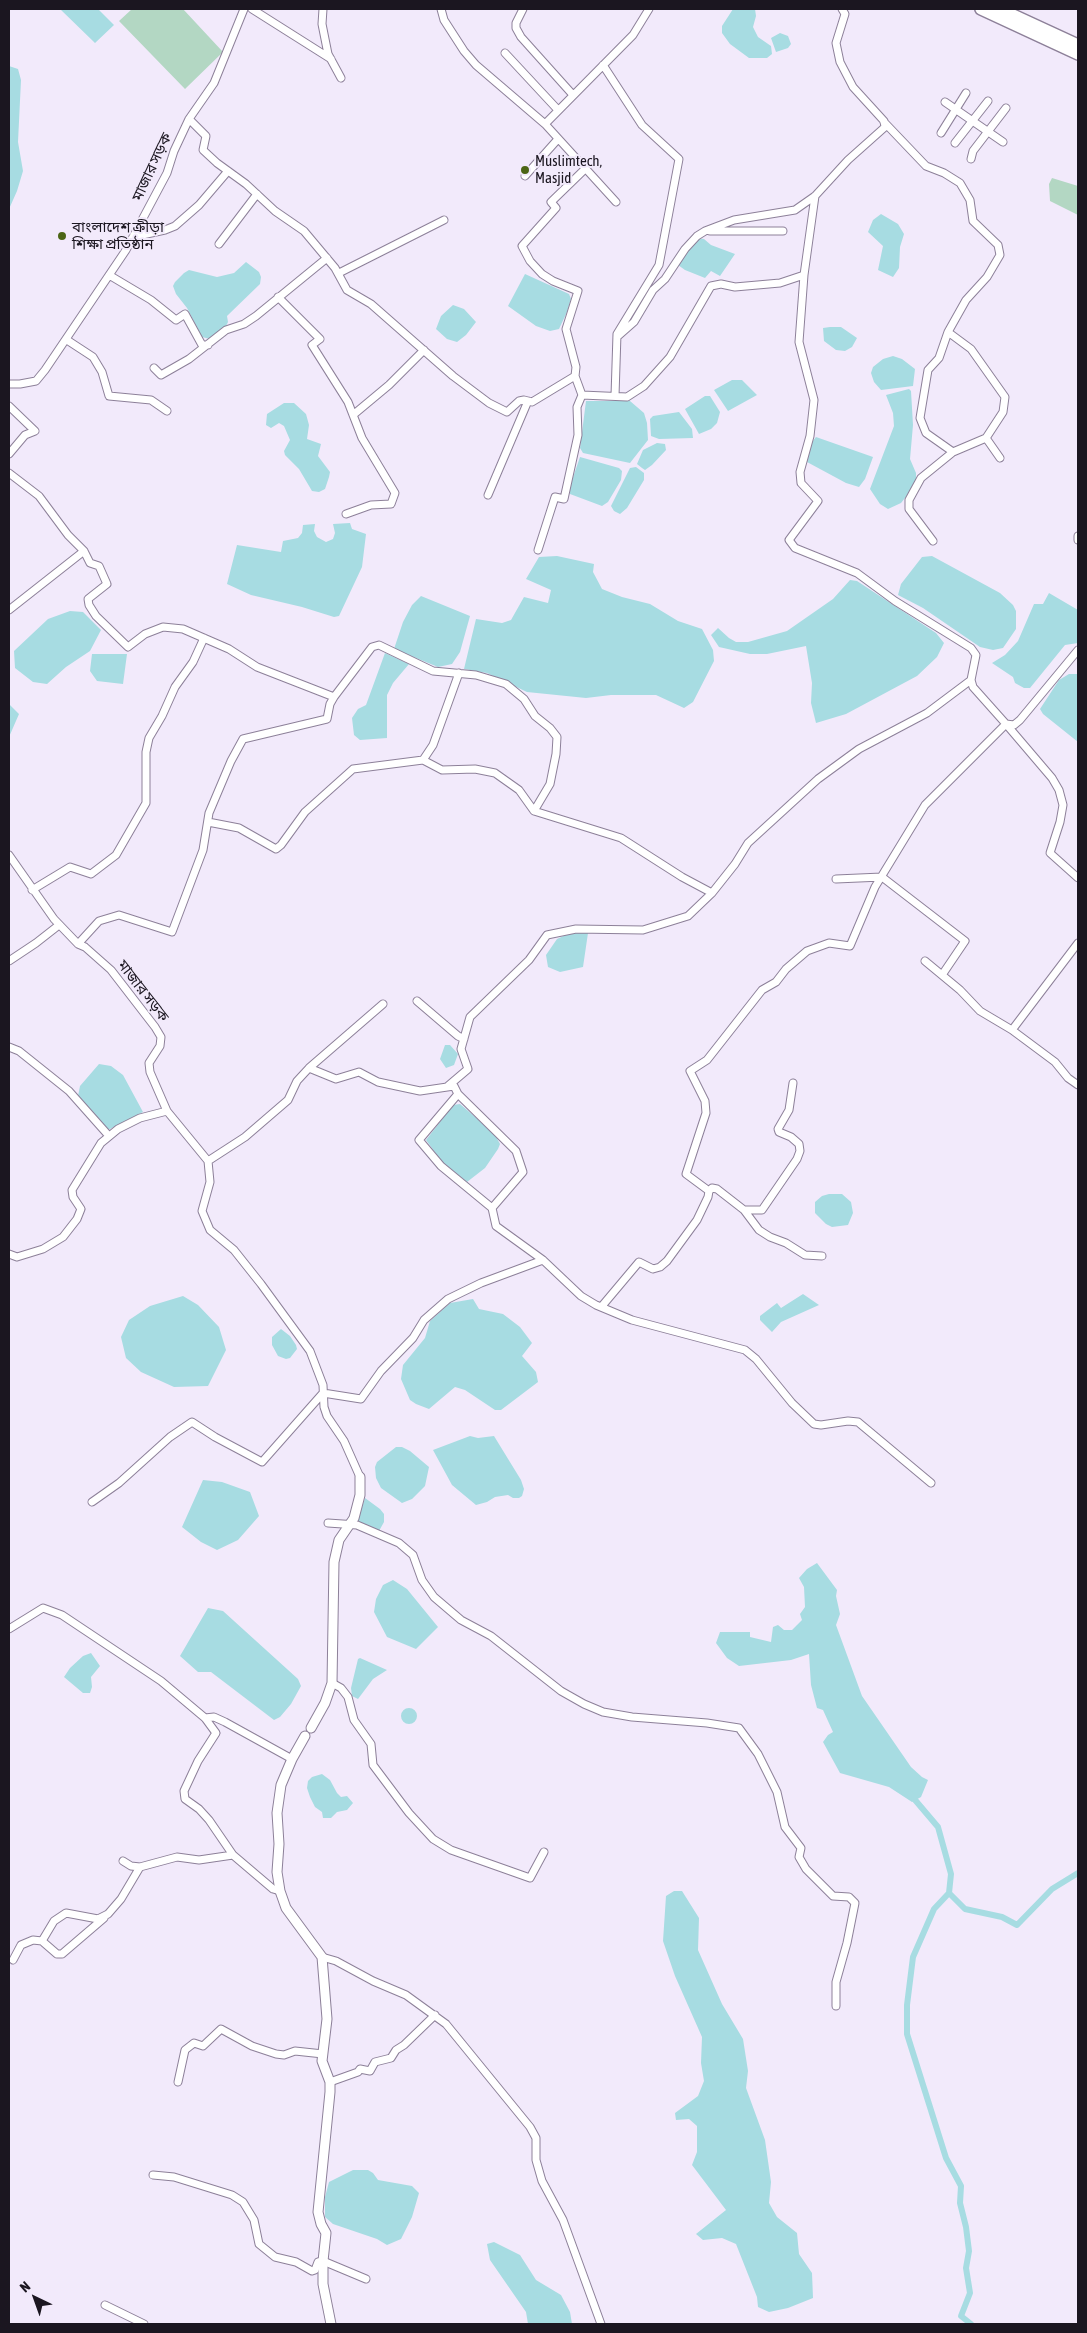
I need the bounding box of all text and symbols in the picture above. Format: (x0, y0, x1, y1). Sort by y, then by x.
street label: মাজার সড়ক (128, 130, 176, 204)
place label: Muslimtech, Masjid (535, 152, 602, 187)
marker: Muslimtech, Masjid (519, 164, 531, 176)
place label: বাংলাদেশ ক্রীড়া শিক্ষা প্রতিষ্ঠান (72, 218, 164, 253)
marker: বাংলাদেশ ক্রীড়া শিক্ষা প্রতিষ্ঠান (56, 230, 68, 242)
street label: মাজার সড়ক (113, 957, 173, 1025)
north arrow (10, 2273, 60, 2323)
text: N (17, 2278, 33, 2296)

